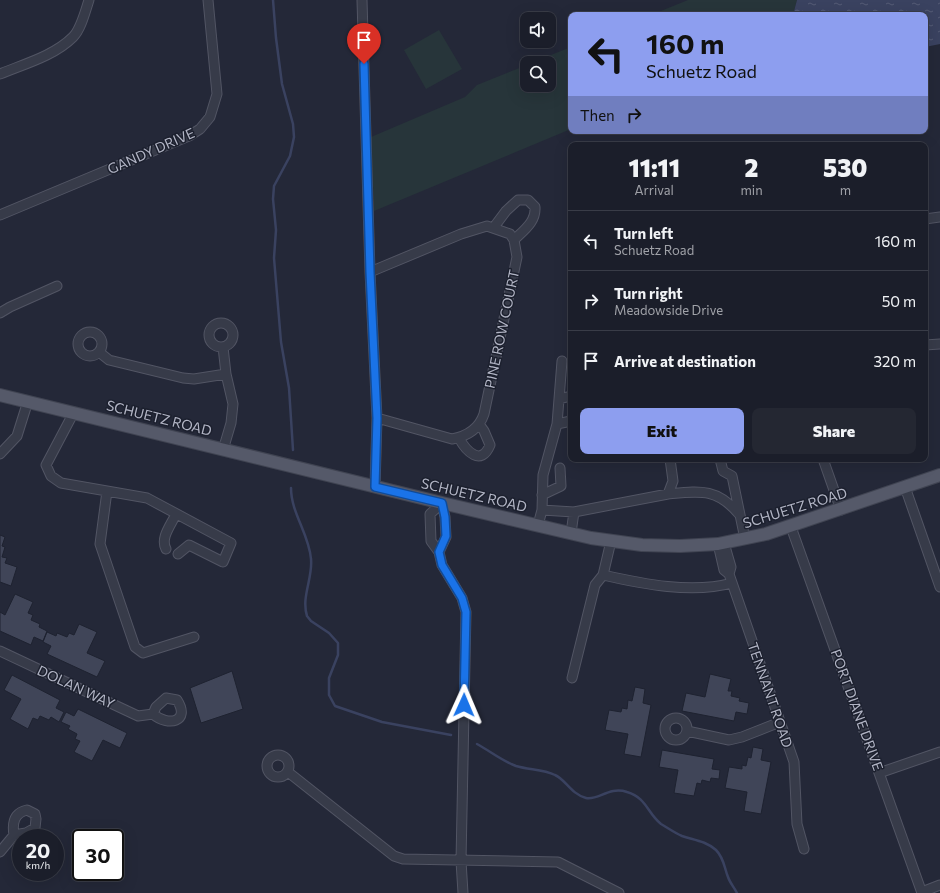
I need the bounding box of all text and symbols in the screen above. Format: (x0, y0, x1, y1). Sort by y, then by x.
map controls (520, 12, 556, 92)
button: sound (520, 12, 556, 48)
pin (347, 23, 381, 64)
text: 160 m (646, 26, 724, 60)
icon: left (580, 28, 632, 80)
icon: arrive (353, 29, 375, 51)
button: search (520, 56, 556, 92)
text: Schuetz Road (646, 60, 757, 82)
icon: right (623, 104, 645, 126)
text: Then (580, 106, 615, 124)
street label: GANDY DRIVE (105, 124, 197, 177)
text: 11:11 (628, 153, 680, 182)
text: 2 (745, 153, 758, 182)
text: 530 (823, 153, 868, 182)
text: Arrival (635, 182, 674, 198)
text: min (740, 182, 763, 198)
text: m (840, 182, 851, 198)
text: Turn left (614, 224, 673, 242)
icon: left (580, 230, 602, 252)
text: 160 m (875, 232, 916, 250)
text: Schuetz Road (614, 242, 694, 258)
street label: PINE ROW COURT (481, 268, 522, 390)
text: Turn right (614, 284, 683, 302)
icon: right (580, 290, 602, 312)
text: 50 m (882, 292, 916, 310)
text: Meadowside Drive (614, 302, 723, 318)
icon: arrive (580, 350, 602, 372)
text: Arrive at destination (614, 352, 756, 370)
text: 320 m (873, 352, 916, 370)
street label: SCHUETZ ROAD (105, 396, 214, 439)
button: Exit (580, 408, 744, 454)
button: Share (752, 408, 916, 454)
street label: SCHUETZ ROAD (420, 474, 529, 515)
street label: SCHUETZ ROAD (741, 484, 849, 531)
street label: TENNANT ROAD (744, 640, 796, 750)
street label: PORT DIANE DRIVE (828, 647, 887, 773)
street label: DOLAN WAY (35, 661, 118, 712)
position arrow (443, 684, 485, 726)
speed limit sign: 30 (72, 829, 124, 881)
text: 20 (26, 838, 50, 862)
text: km/h (26, 859, 50, 871)

